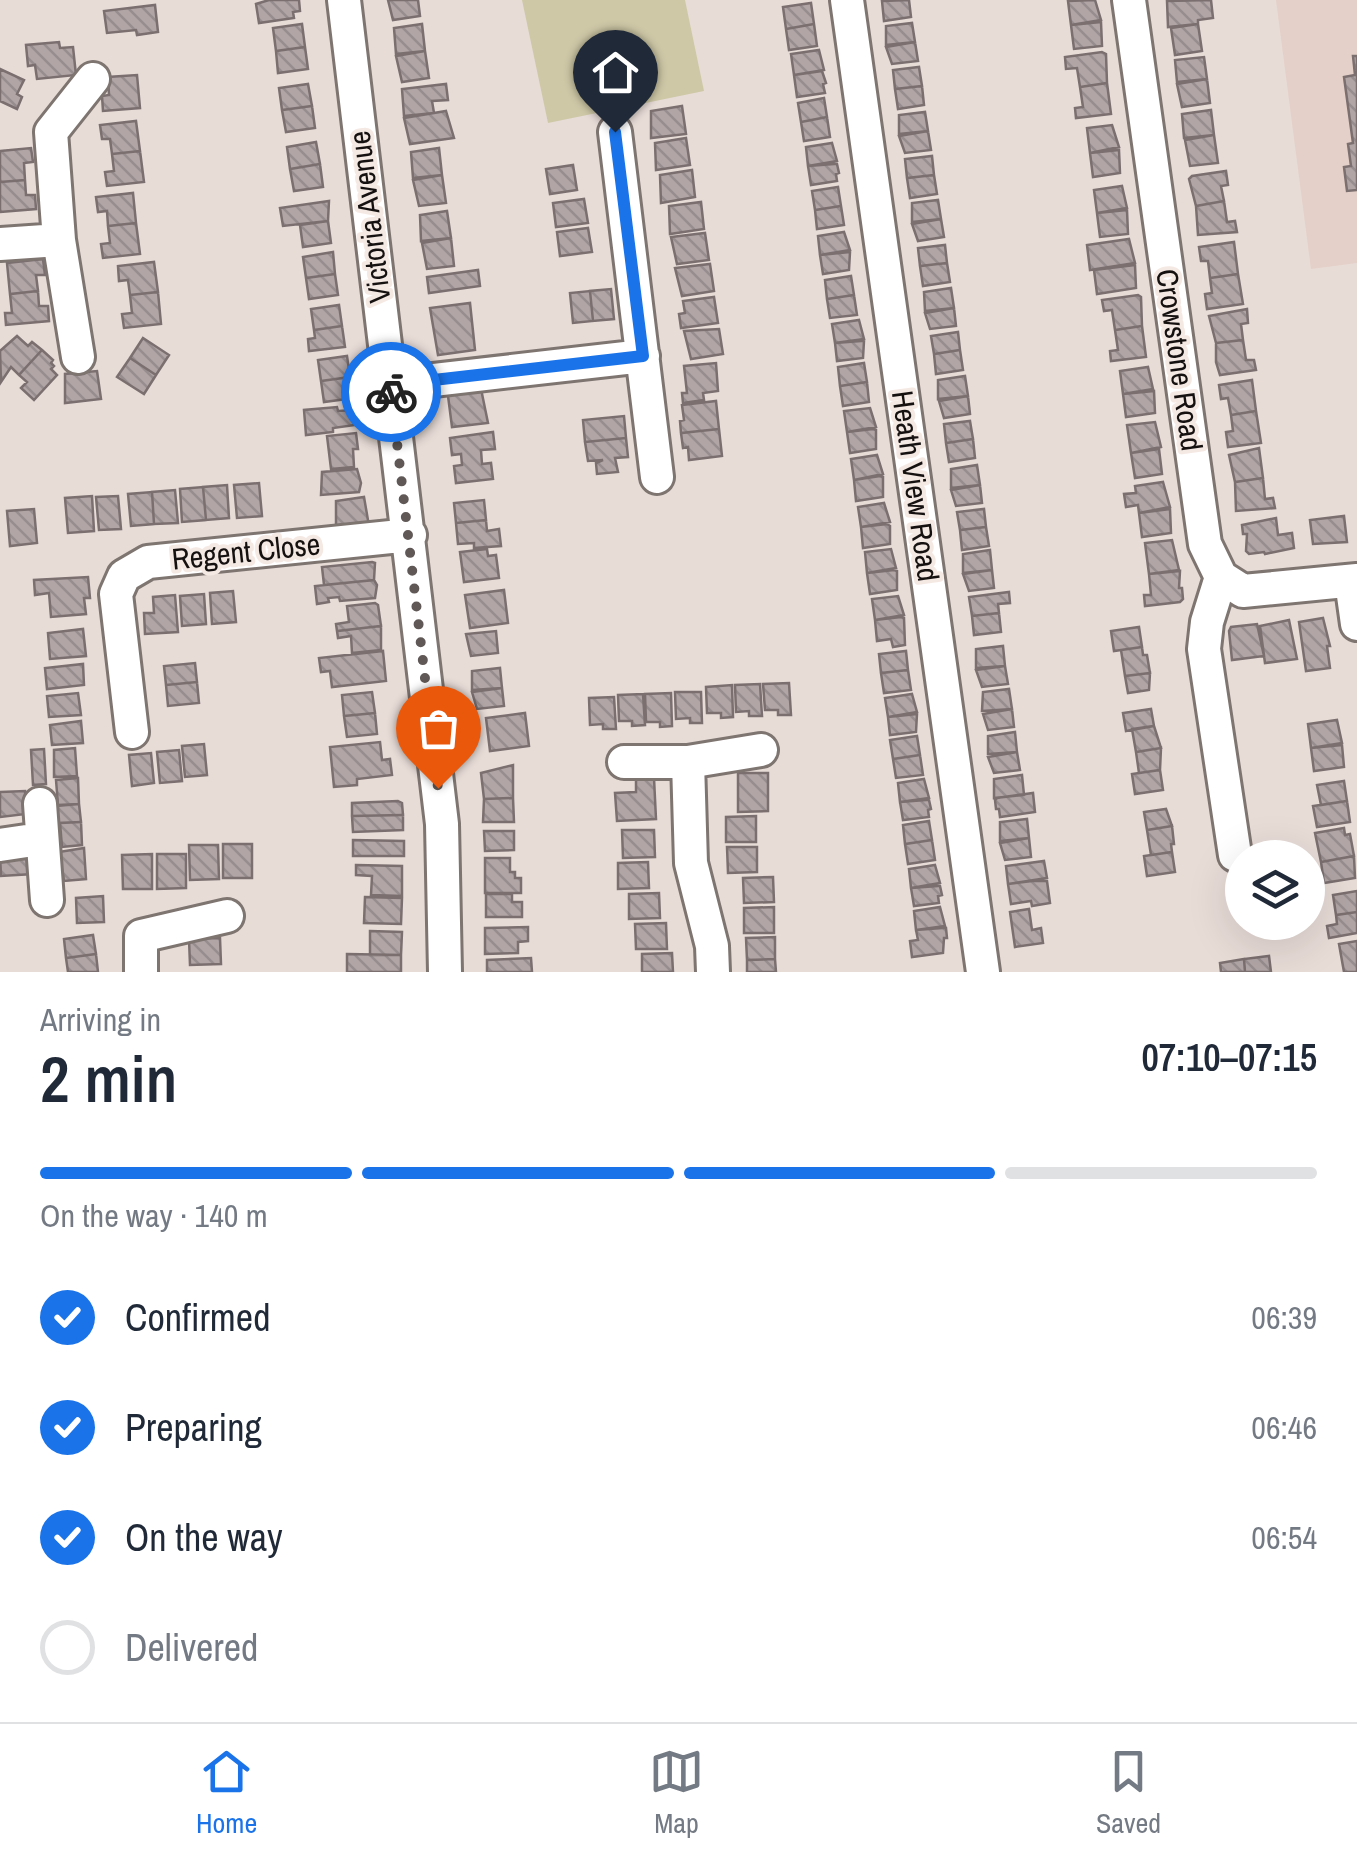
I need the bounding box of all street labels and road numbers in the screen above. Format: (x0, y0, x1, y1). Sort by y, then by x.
street label: Victoria Avenue (339, 129, 399, 305)
street label: Crowstone Road (1147, 266, 1213, 453)
street label: Heath View Road (883, 388, 949, 584)
street label: Regent Close (170, 523, 322, 579)

